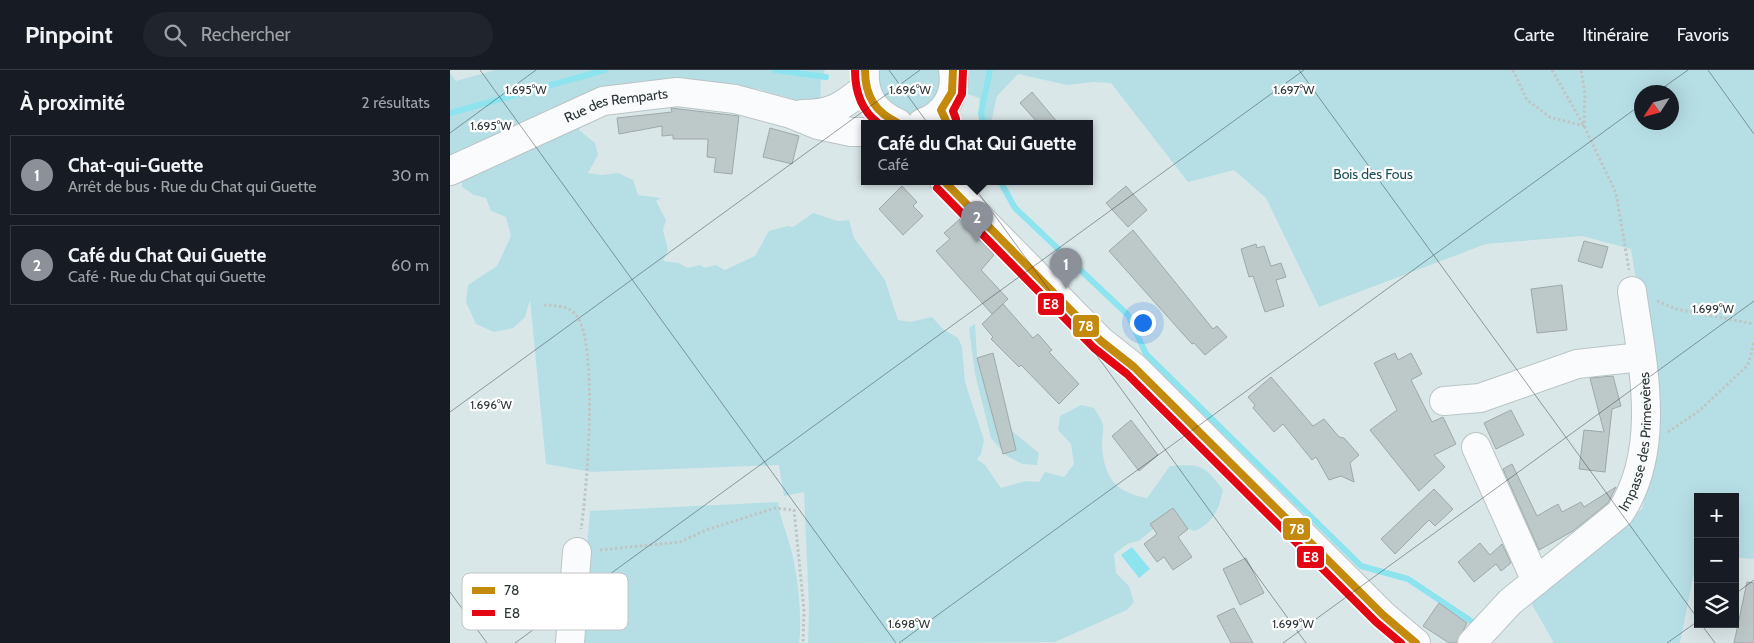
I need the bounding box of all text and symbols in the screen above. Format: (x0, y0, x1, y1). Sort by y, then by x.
search box (143, 12, 493, 57)
text: Pinpoint (25, 20, 113, 49)
icon: search (161, 21, 189, 49)
text: Rechercher (201, 23, 291, 46)
text: Carte (1514, 24, 1554, 46)
text: Itinéraire (1582, 24, 1649, 46)
text: Favoris (1677, 24, 1729, 46)
text: 1.695°W (505, 82, 547, 97)
text: 1.696°W (889, 82, 931, 97)
text: 1.697°W (1274, 82, 1315, 97)
street label: Rue des Remparts (561, 84, 669, 127)
north arrow (1634, 85, 1679, 130)
text: À proximité (20, 90, 125, 115)
text: 2 résultats (361, 93, 430, 112)
text: 1.695°W (470, 118, 512, 133)
popup (861, 120, 1093, 185)
text: Café du Chat Qui Guette (878, 132, 1076, 155)
text: Chat-qui-Guette (68, 154, 203, 177)
text: Café (878, 155, 909, 174)
park label: Bois des Fous (1333, 165, 1413, 183)
text: 1 (34, 166, 40, 185)
text: 30 m (392, 166, 429, 185)
text: Arrêt de bus · Rue du Chat qui Guette (68, 177, 316, 196)
pin: 2 (961, 201, 993, 242)
text: Café du Chat Qui Guette (68, 244, 266, 267)
pin: 1 (1050, 248, 1082, 289)
text: 2 (33, 256, 41, 275)
text: 60 m (391, 256, 429, 275)
text: Café · Rue du Chat qui Guette (68, 267, 266, 286)
line badge: E8 (1037, 292, 1065, 316)
text: E8 (1043, 295, 1059, 313)
text: 1.699°W (1692, 301, 1734, 316)
your location (1130, 310, 1156, 336)
line badge: 78 (1072, 314, 1100, 338)
text: 78 (1078, 317, 1094, 335)
street label: Impasse des Primevères (1614, 371, 1655, 515)
text: 1.696°W (470, 397, 512, 412)
map controls (1694, 493, 1739, 628)
button: + (1694, 493, 1739, 538)
line badge: 78 (1282, 517, 1311, 541)
text: 78 (1289, 520, 1305, 538)
button: − (1694, 538, 1739, 583)
line badge: E8 (1296, 545, 1325, 569)
text: E8 (1303, 548, 1319, 566)
legend (462, 573, 628, 630)
text: 78 (504, 581, 520, 599)
button: layers (1694, 583, 1739, 628)
text: E8 (504, 604, 520, 622)
text: 1.698°W (888, 616, 931, 631)
text: 1.699°W (1272, 616, 1314, 631)

